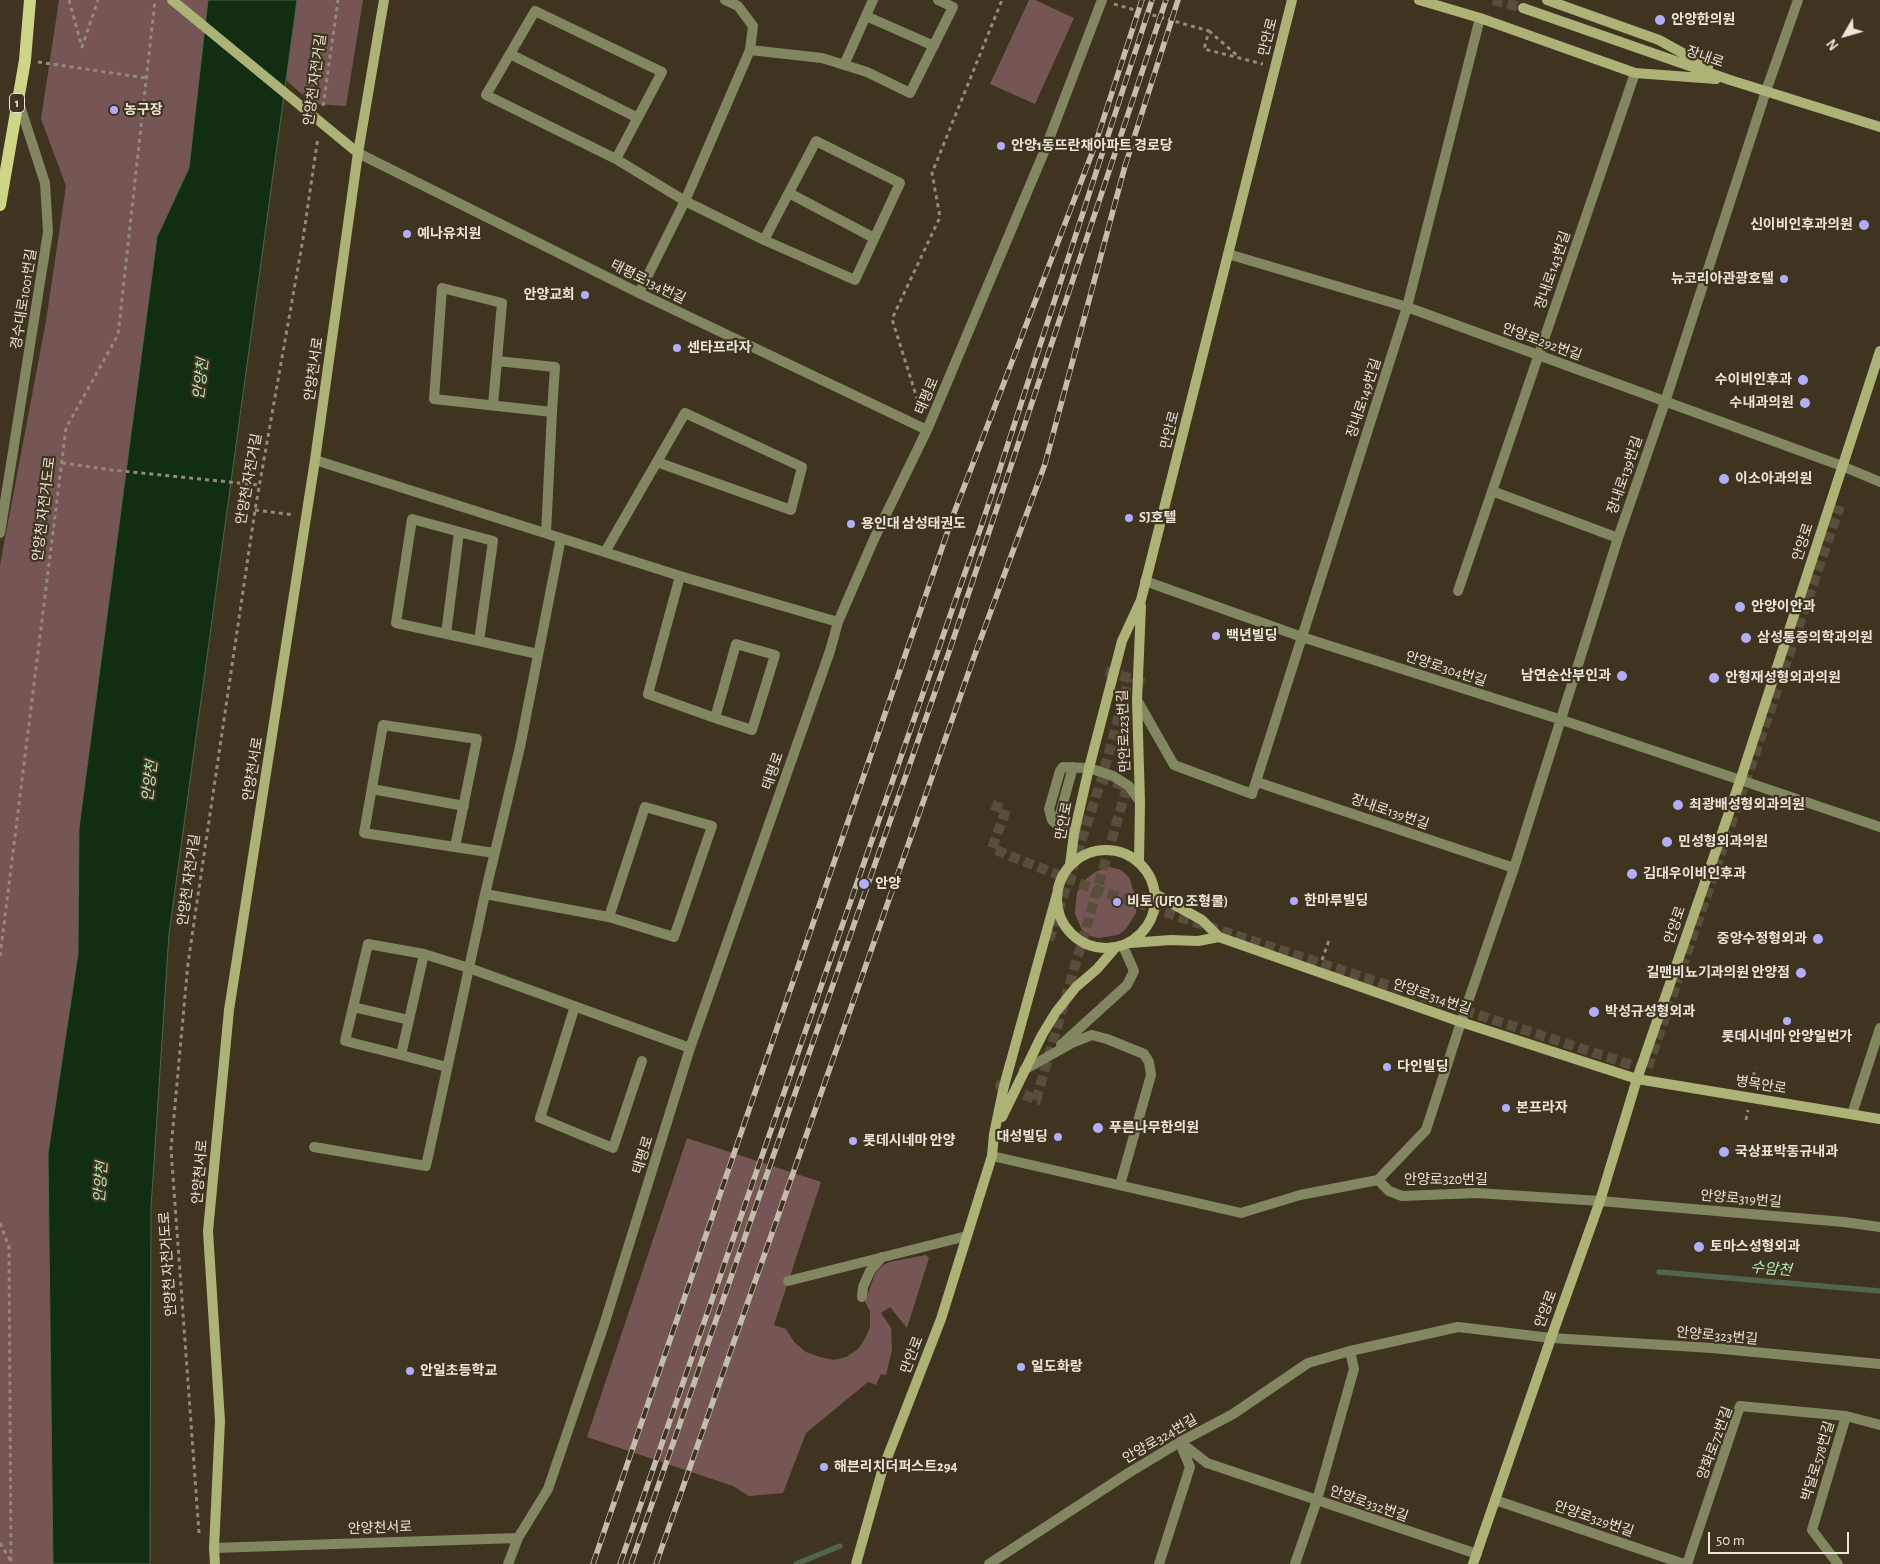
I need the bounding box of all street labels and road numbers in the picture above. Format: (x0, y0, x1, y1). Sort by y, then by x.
street label: 만안로 (1255, 16, 1281, 58)
street label: 안양천 자전거길 (300, 33, 330, 127)
street label: 장내로 (1684, 43, 1726, 71)
road number: 1 (10, 94, 24, 112)
street label: 장내로143번길 (1532, 229, 1574, 311)
street label: 경수대로1001번길 (8, 247, 40, 351)
street label: 태평로134번길 (608, 257, 688, 307)
street label: 안양로292번길 (1500, 320, 1584, 364)
street label: 안양천서로 (301, 336, 327, 402)
street label: 장내로149번길 (1343, 356, 1385, 440)
street label: 태평로 (912, 375, 942, 417)
street label: 만안로 (1157, 409, 1183, 451)
street label: 안양천 자전거길 (233, 432, 265, 526)
street label: 장내로139번길 (1604, 434, 1646, 516)
street label: 안양천 자전거도로 (29, 456, 59, 562)
street label: 안양로 (1789, 521, 1817, 563)
street label: 안양로304번길 (1403, 648, 1489, 690)
street label: 만안로223번길 (1114, 689, 1134, 773)
street label: 안양천서로 (240, 736, 266, 802)
street label: 태평로 (759, 750, 787, 792)
street label: 장내로139번길 (1349, 791, 1431, 833)
street label: 만안로 (1052, 800, 1076, 842)
street label: 안양천 자전거길 (174, 833, 204, 927)
street label: 안양로 (1661, 904, 1689, 946)
street label: 안양로314번길 (1391, 976, 1473, 1018)
street label: 병목안로 (1734, 1073, 1788, 1097)
street label: 태평로 (629, 1134, 657, 1176)
street label: 안양천서로 (189, 1139, 211, 1205)
street label: 안양로320번길 (1404, 1172, 1488, 1188)
street label: 안양로319번길 (1700, 1187, 1782, 1211)
street label: 안양천 자전거도로 (156, 1211, 180, 1317)
street label: 안양로 (1531, 1288, 1561, 1330)
street label: 안양로323번길 (1675, 1324, 1759, 1348)
street label: 만안로 (897, 1334, 927, 1376)
street label: 양화로72번길 (1694, 1404, 1736, 1482)
street label: 안양로324번길 (1120, 1411, 1200, 1467)
street label: 박달로578번길 (1798, 1419, 1838, 1503)
street label: 안양로332번길 (1327, 1483, 1411, 1525)
street label: 안양로329번길 (1552, 1498, 1636, 1540)
street label: 안양천서로 (348, 1518, 412, 1538)

